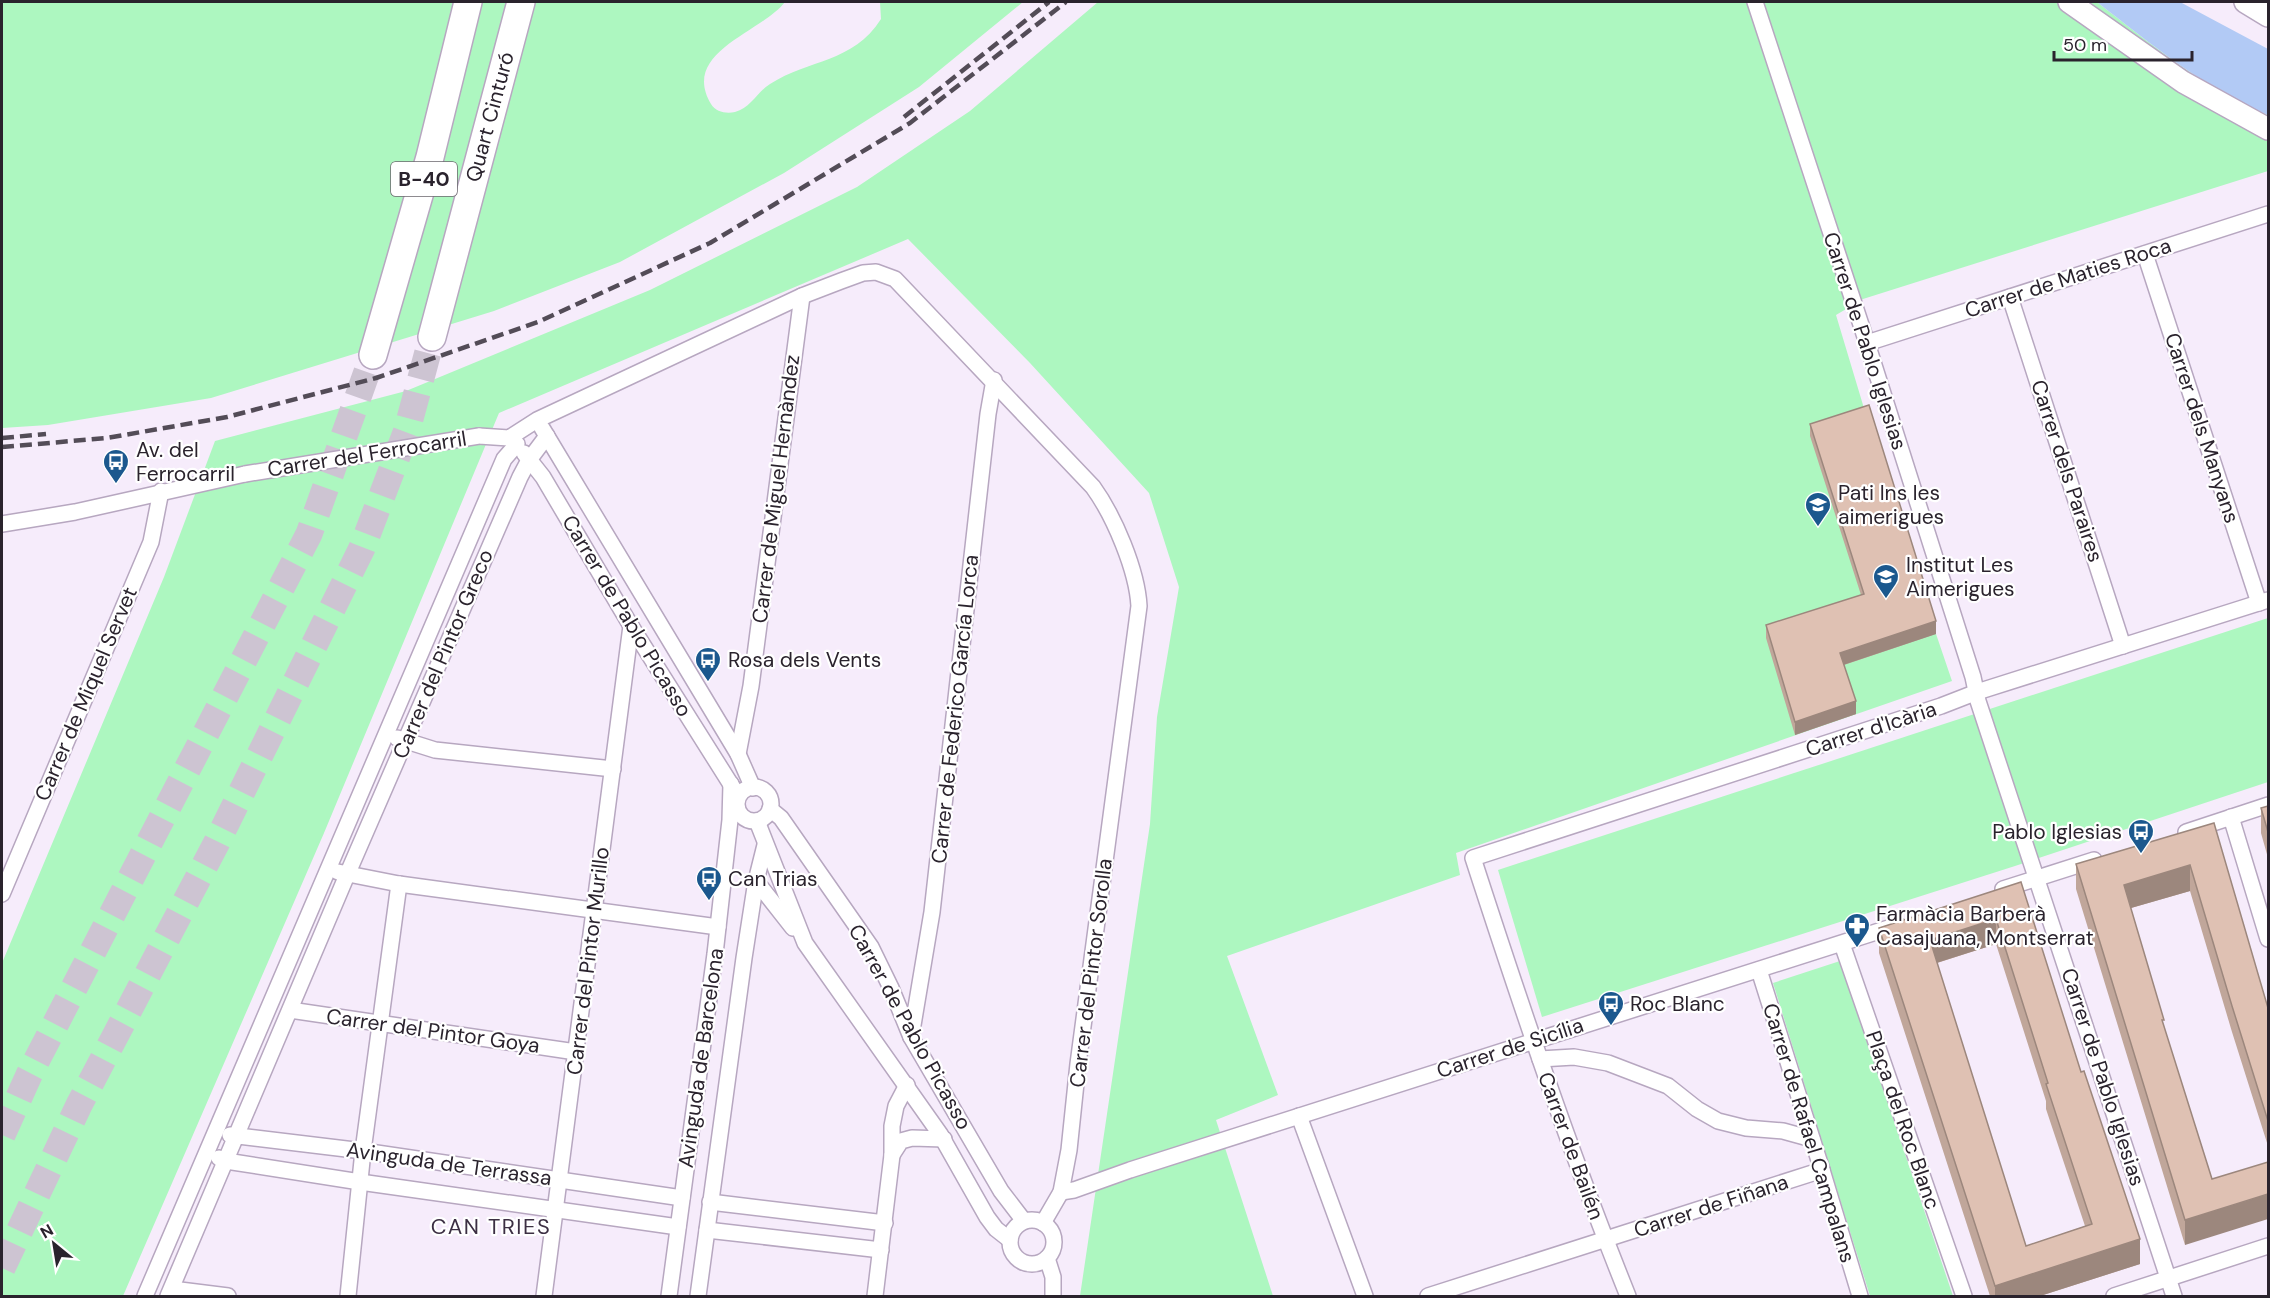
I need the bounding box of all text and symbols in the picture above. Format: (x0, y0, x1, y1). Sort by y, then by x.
scale bar (2054, 24, 2192, 62)
text: 50 m (2063, 33, 2107, 57)
street label: Quart Cinturó (459, 49, 521, 185)
road number: B-40 (391, 162, 457, 196)
street label: Carrer de Pablo Iglesias (1817, 229, 1913, 453)
street label: Carrer de Maties Roca (1961, 231, 2175, 325)
street label: Carrer dels Manyans (2158, 329, 2246, 527)
street label: Carrer de Miguel Hernàndez (746, 353, 806, 625)
street label: Carrer dels Paraires (2024, 376, 2110, 566)
street label: Carrer del Ferrocarril (265, 424, 469, 484)
place label: Av. del Ferrocarril (136, 436, 235, 488)
bus stop icon: Av. del Ferrocarril (101, 447, 131, 485)
place label: Pati Ins les aimerigues (1838, 479, 1944, 531)
school or university icon: Pati Ins les aimerigues (1803, 490, 1833, 528)
street label: Carrer de Pablo Picasso (556, 510, 698, 722)
street label: Carrer del Pintor Greco (386, 545, 500, 763)
place label: Institut Les Aimerigues (1906, 551, 2015, 603)
street label: Carrer de Federico García Lorca (925, 553, 985, 865)
school or university icon: Institut Les Aimerigues (1871, 562, 1901, 600)
street label: Carrer de Miquel Servet (28, 583, 144, 805)
bus stop icon: Rosa dels Vents (693, 645, 723, 683)
place label: Rosa dels Vents (728, 646, 881, 674)
street label: Carrer d'Icària (1802, 695, 1940, 763)
bus stop icon: Pablo Iglesias (2126, 817, 2156, 855)
place label: Pablo Iglesias (1992, 818, 2122, 846)
street label: Carrer del Pintor Murillo (560, 845, 616, 1077)
street label: Carrer del Pintor Sorolla (1063, 857, 1119, 1089)
bus stop icon: Can Trias (694, 864, 724, 902)
place label: Can Trias (728, 865, 817, 893)
place label: Farmàcia Barberà Casajuana, Montserrat (1876, 900, 2094, 952)
pharmacy icon: Farmàcia Barberà Casajuana, Montserrat (1842, 911, 1872, 949)
street label: Carrer de Pablo Picasso (842, 919, 978, 1135)
street label: Avinguda de Barcelona (672, 946, 730, 1170)
street label: Carrer de Pablo Iglesias (2055, 965, 2151, 1189)
bus stop icon: Roc Blanc (1596, 989, 1626, 1027)
place label: Roc Blanc (1630, 990, 1725, 1018)
street label: Carrer de Rafael Campalans (1756, 1000, 1862, 1266)
street label: Carrer del Pintor Goya (324, 1002, 542, 1060)
street label: Carrer de Sicília (1433, 1011, 1587, 1085)
street label: Plaça del Roc Blanc (1859, 1027, 1947, 1213)
street label: Carrer de Bailén (1531, 1068, 1611, 1224)
street label: Avinguda de Terrassa (345, 1136, 553, 1192)
street label: Carrer de Fiñana (1630, 1168, 1792, 1244)
district label: CAN TRIES (431, 1212, 551, 1241)
north arrow (24, 1214, 84, 1274)
text: N (36, 1219, 57, 1243)

